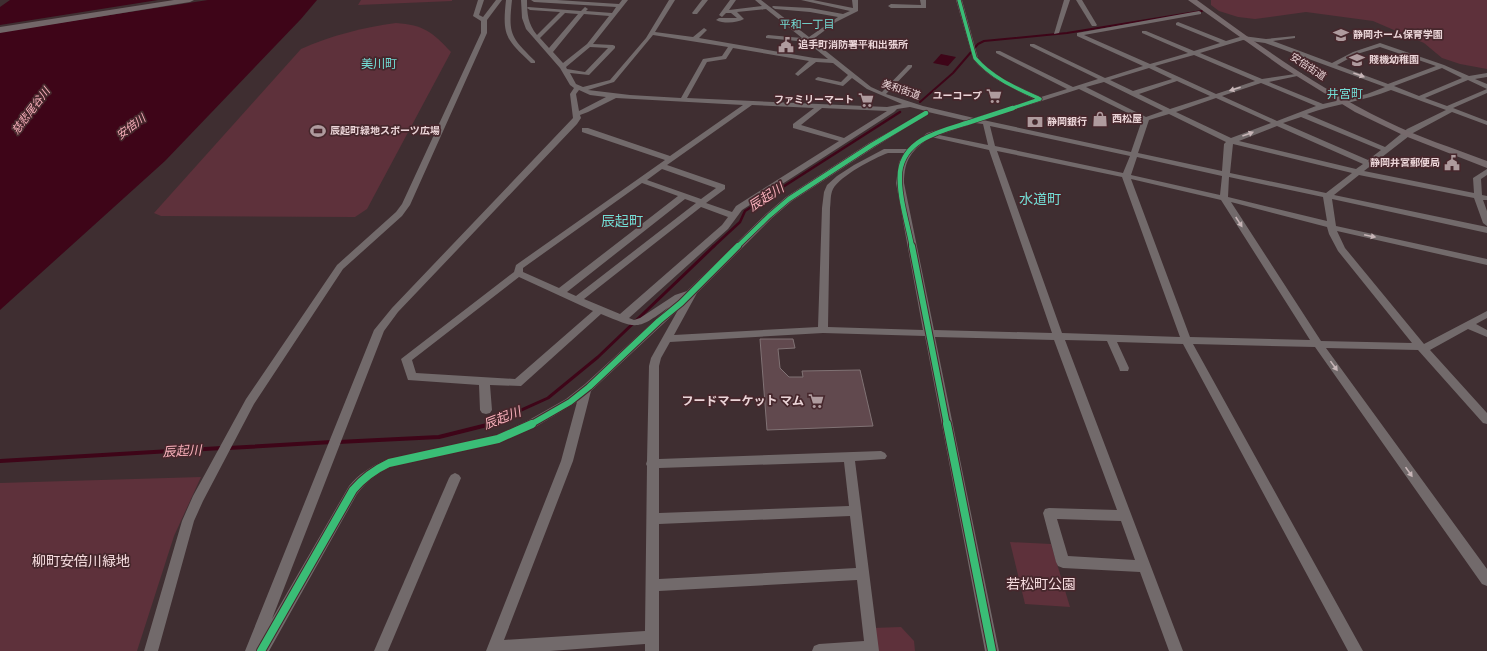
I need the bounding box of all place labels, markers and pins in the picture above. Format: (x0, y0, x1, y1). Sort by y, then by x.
school or university icon: 静岡ホーム保育学園 (1332, 26, 1350, 44)
place label: 静岡ホーム保育学園 (1353, 29, 1443, 41)
public building icon: 追手町消防署平和出張所 (777, 36, 795, 54)
place label: 追手町消防署平和出張所 (798, 39, 908, 51)
school or university icon: 賤機幼稚園 (1348, 51, 1366, 69)
place label: 賤機幼稚園 (1369, 54, 1419, 66)
supermarket icon: ユーコープ (985, 87, 1003, 105)
place label: ユーコープ (933, 90, 982, 102)
supermarket icon: ファミリーマート (857, 91, 875, 109)
place label: ファミリーマート (774, 94, 854, 106)
shop icon: 西松屋 (1091, 110, 1109, 128)
bank icon: 静岡銀行 (1026, 113, 1044, 131)
place label: 西松屋 (1112, 113, 1142, 125)
place label: 静岡銀行 (1047, 116, 1087, 128)
sports icon: 辰起町緑地スポーツ広場 (309, 122, 327, 140)
place label: 辰起町緑地スポーツ広場 (330, 125, 440, 137)
public building icon: 静岡井宮郵便局 (1443, 154, 1461, 172)
place label: 静岡井宮郵便局 (1370, 157, 1440, 169)
supermarket icon: フードマーケット マム (807, 392, 825, 410)
place label: フードマーケット マム (682, 394, 804, 408)

